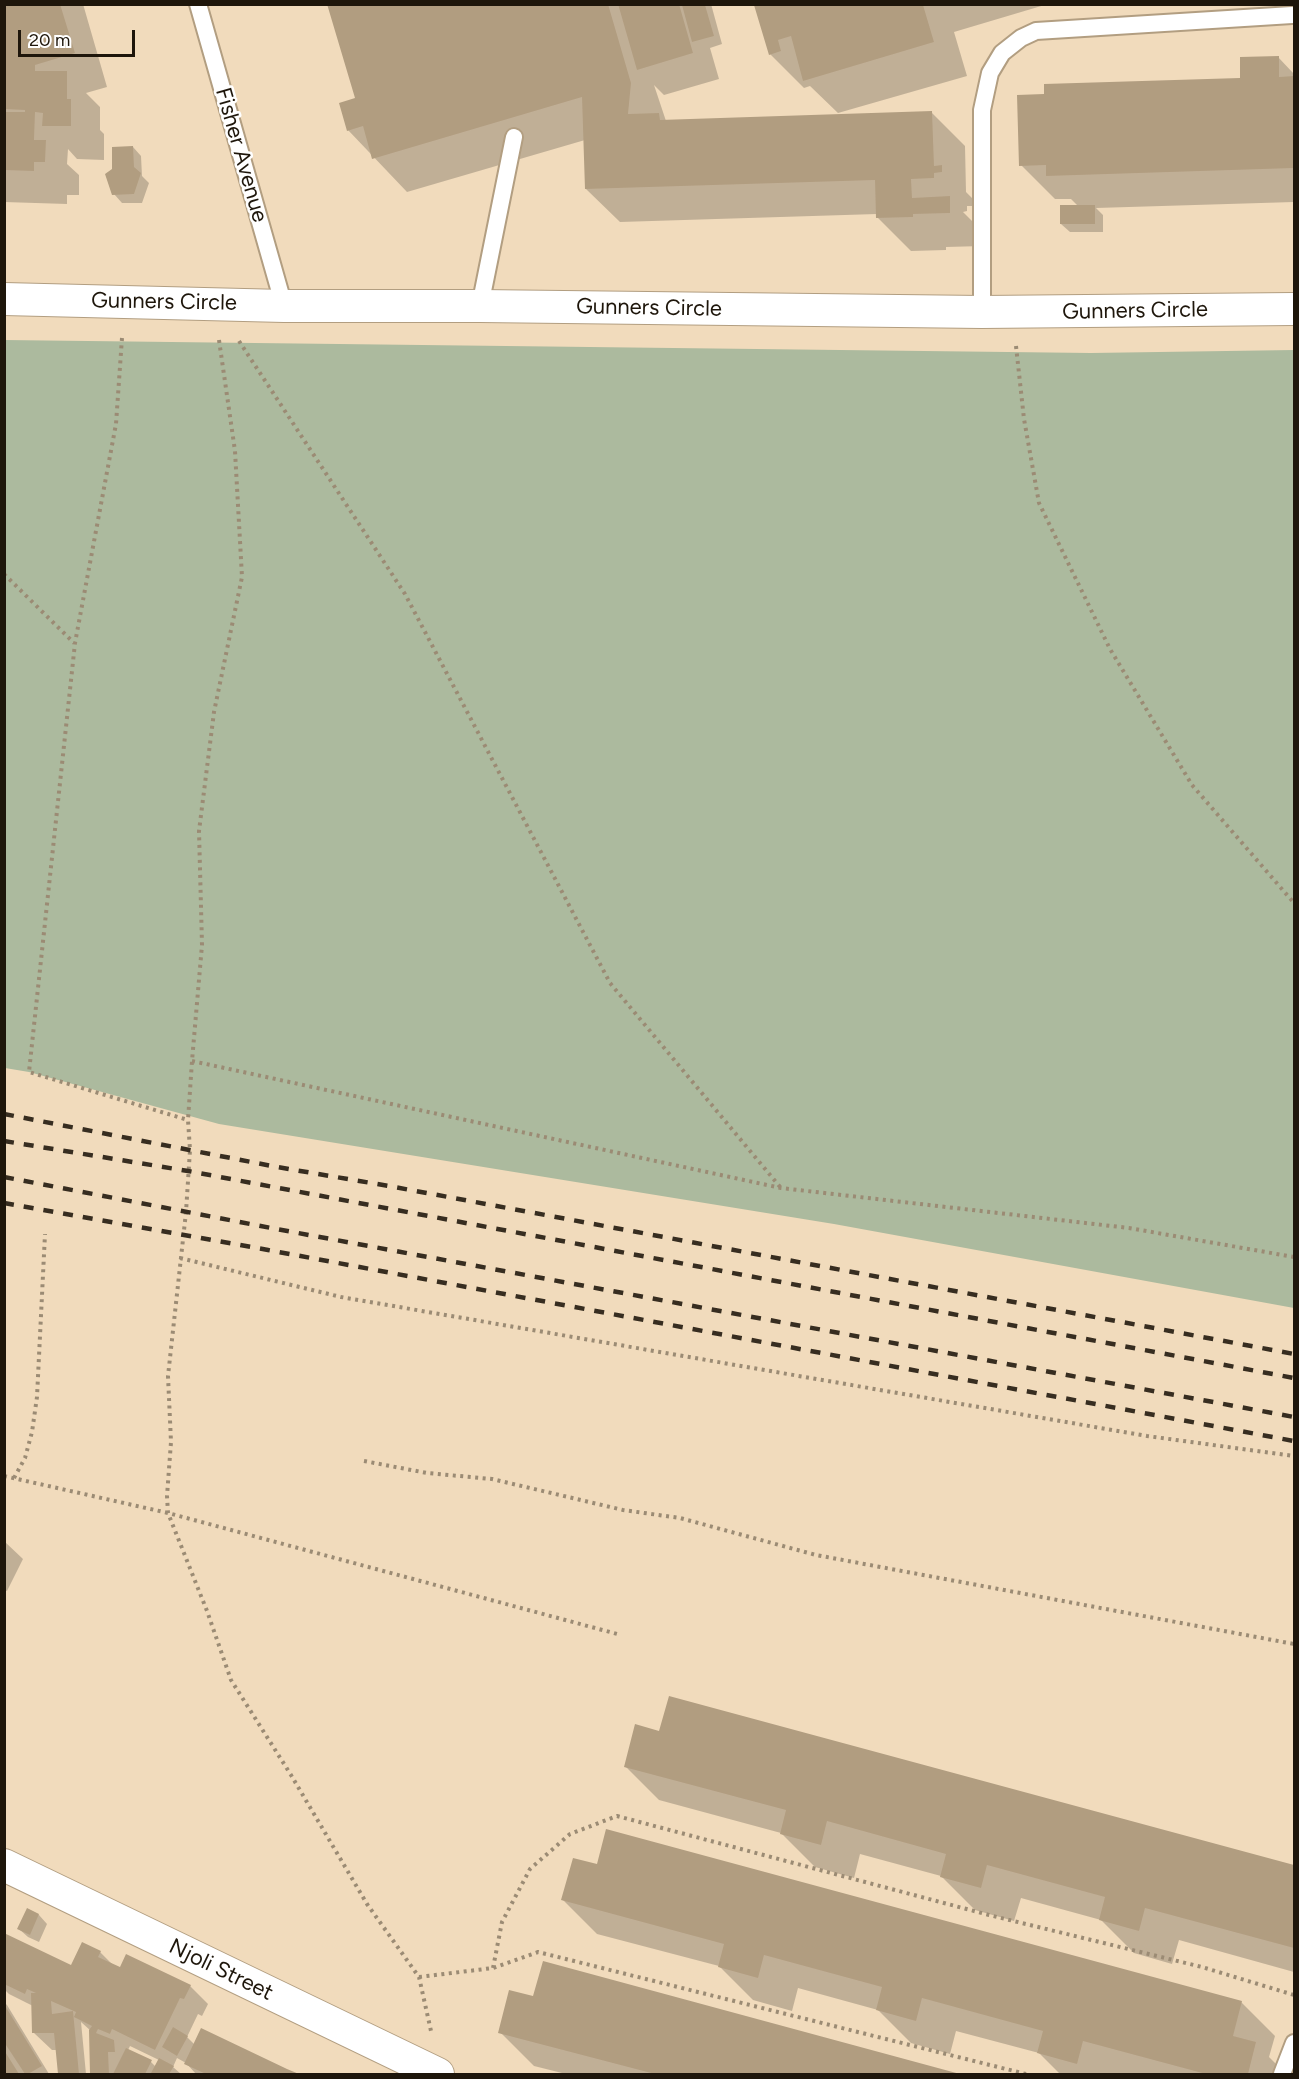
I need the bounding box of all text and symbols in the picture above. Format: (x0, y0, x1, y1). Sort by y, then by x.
scale bar (21, 18, 138, 56)
text: 20 m (29, 29, 70, 51)
street label: Fisher Avenue (209, 85, 273, 225)
street label: Gunners Circle (91, 288, 237, 316)
street label: Gunners Circle (576, 294, 722, 322)
street label: Gunners Circle (1062, 297, 1208, 325)
street label: Njoli Street (165, 1933, 277, 2007)

